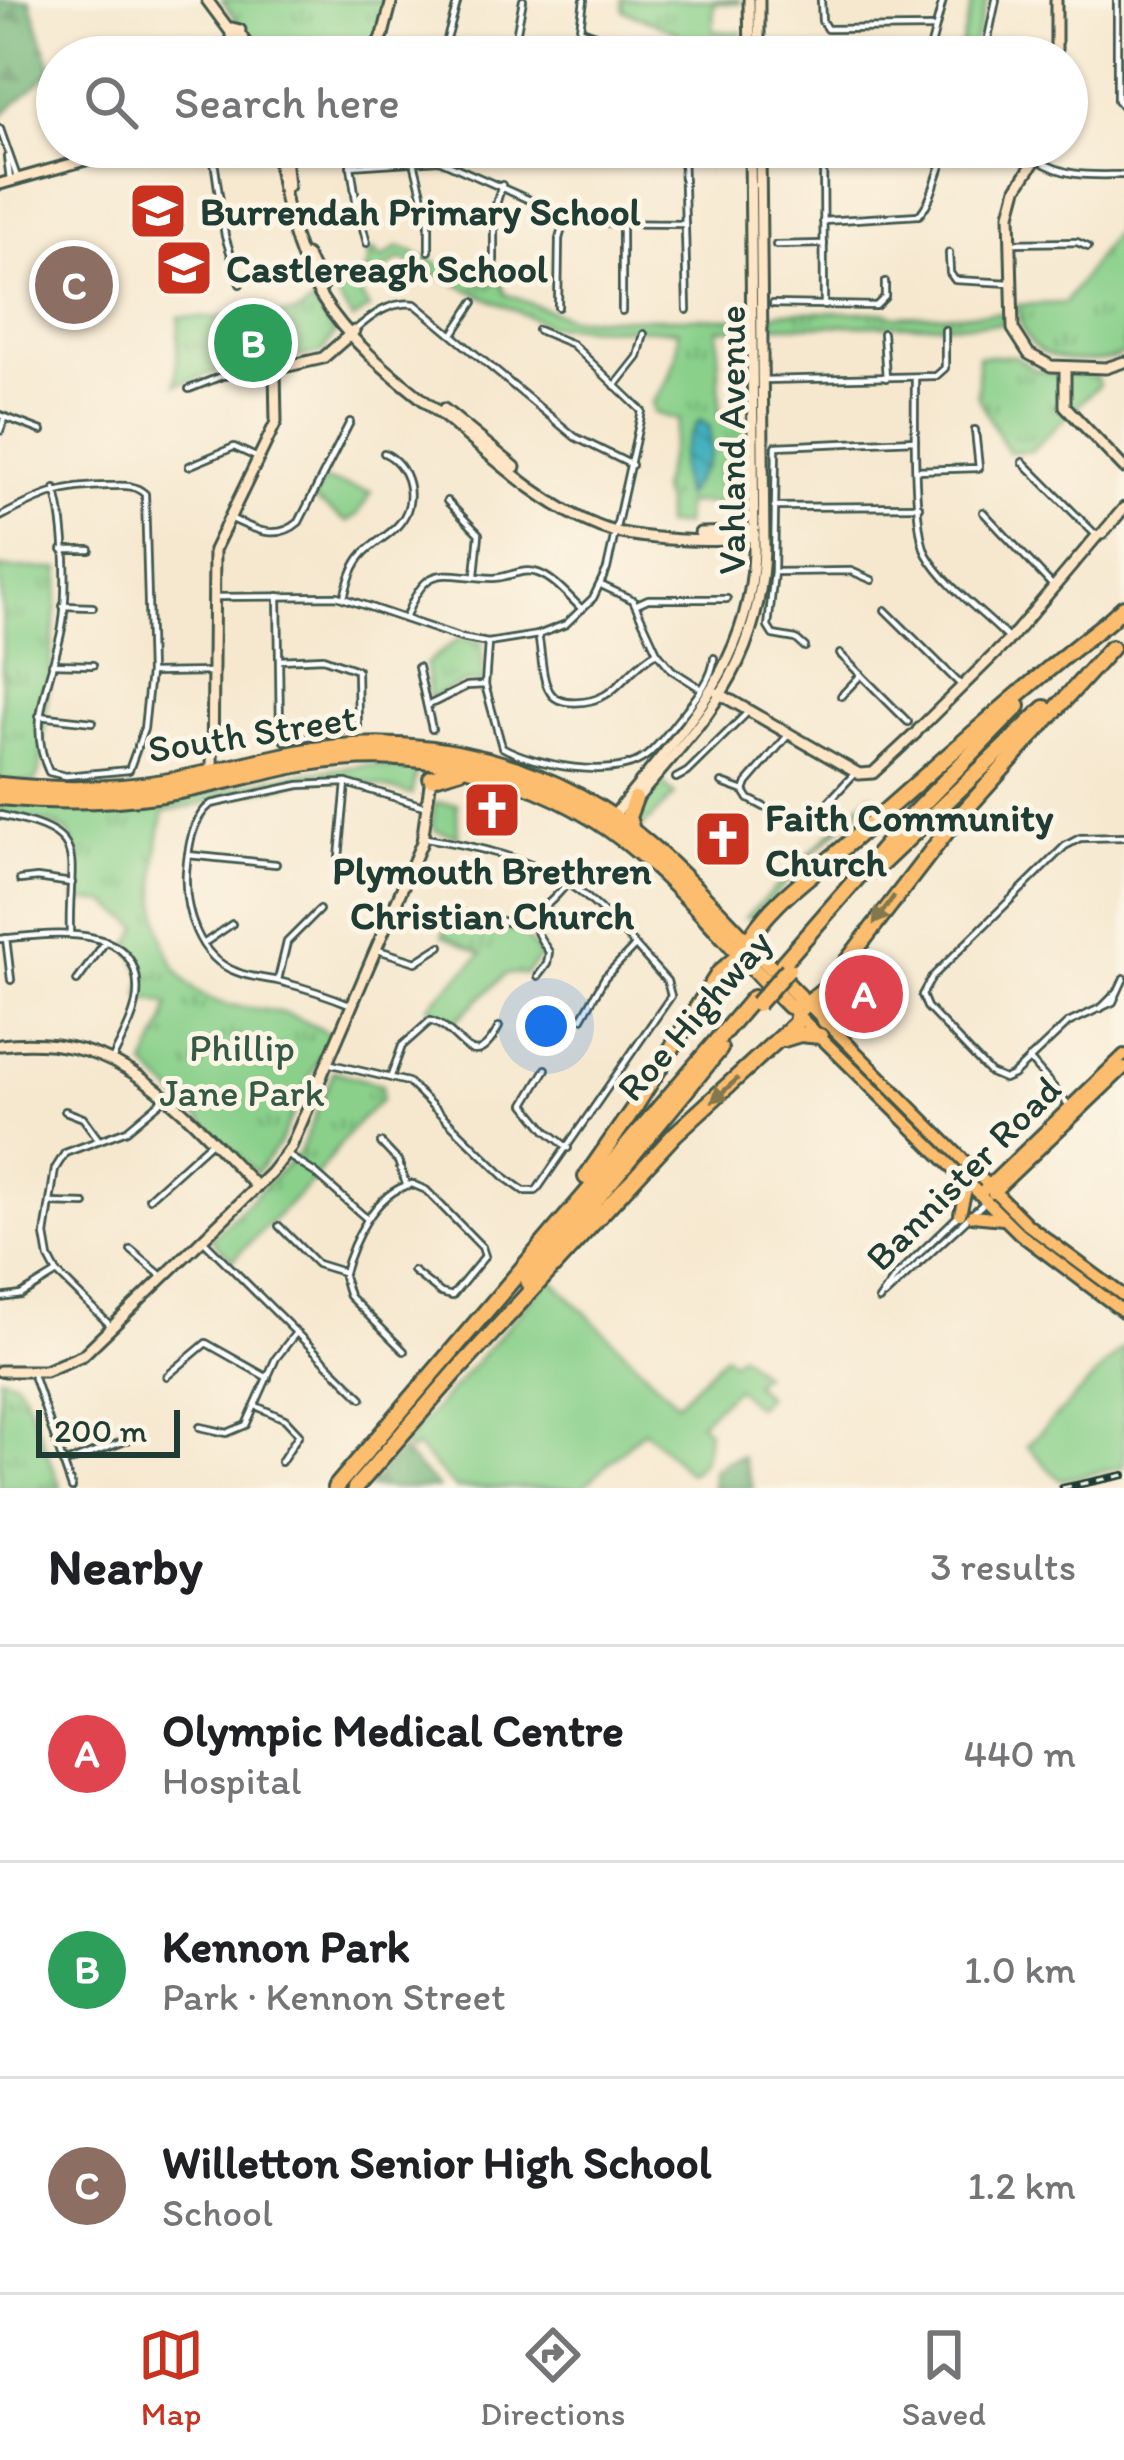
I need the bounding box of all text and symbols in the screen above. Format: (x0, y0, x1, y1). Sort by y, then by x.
search box (36, 36, 1088, 168)
icon: search (78, 69, 144, 135)
text: Search here (174, 75, 400, 129)
school or university icon: Burrendah Primary School (127, 180, 189, 242)
place label: Burrendah Primary School (200, 188, 642, 235)
school or university icon: Castlereagh School (153, 237, 215, 299)
pin: C (35, 240, 113, 330)
place label: Castlereagh School (226, 245, 549, 292)
pin: B (214, 298, 292, 388)
street label: Vahland Avenue (708, 305, 755, 575)
street label: South Street (144, 693, 360, 773)
church icon: Plymouth Brethren Christian Church (461, 779, 523, 841)
place label: Faith Community Church (765, 794, 1054, 886)
church icon: Faith Community Church (692, 808, 754, 870)
place label: Plymouth Brethren Christian Church (332, 847, 652, 939)
one-way arrow (872, 894, 896, 926)
street label: Roe Highway (607, 919, 781, 1111)
pin: A (825, 949, 903, 1039)
your location (516, 996, 576, 1056)
park label: Phillip Jane Park (159, 1024, 325, 1116)
street label: Bannister Road (856, 1066, 1070, 1280)
one-way arrow (710, 1076, 739, 1103)
scale bar (36, 1404, 180, 1457)
text: 200 m (54, 1411, 147, 1450)
text: Nearby (48, 1536, 203, 1597)
text: 3 results (930, 1543, 1076, 1590)
text: Olympic Medical Centre (162, 1703, 624, 1757)
text: A (75, 1730, 99, 1777)
text: 440 m (964, 1730, 1076, 1777)
text: Hospital (162, 1757, 301, 1804)
text: Kennon Park (162, 1919, 410, 1973)
text: B (74, 1946, 100, 1993)
text: 1.0 km (964, 1946, 1076, 1993)
text: Park · Kennon Street (162, 1973, 506, 2020)
text: Willetton Senior High School (162, 2135, 711, 2189)
text: C (74, 2162, 100, 2209)
text: 1.2 km (967, 2162, 1076, 2209)
text: School (162, 2189, 273, 2236)
tab: Map (138, 2322, 204, 2433)
tab: Directions (480, 2322, 625, 2433)
tab: Saved (902, 2322, 986, 2433)

